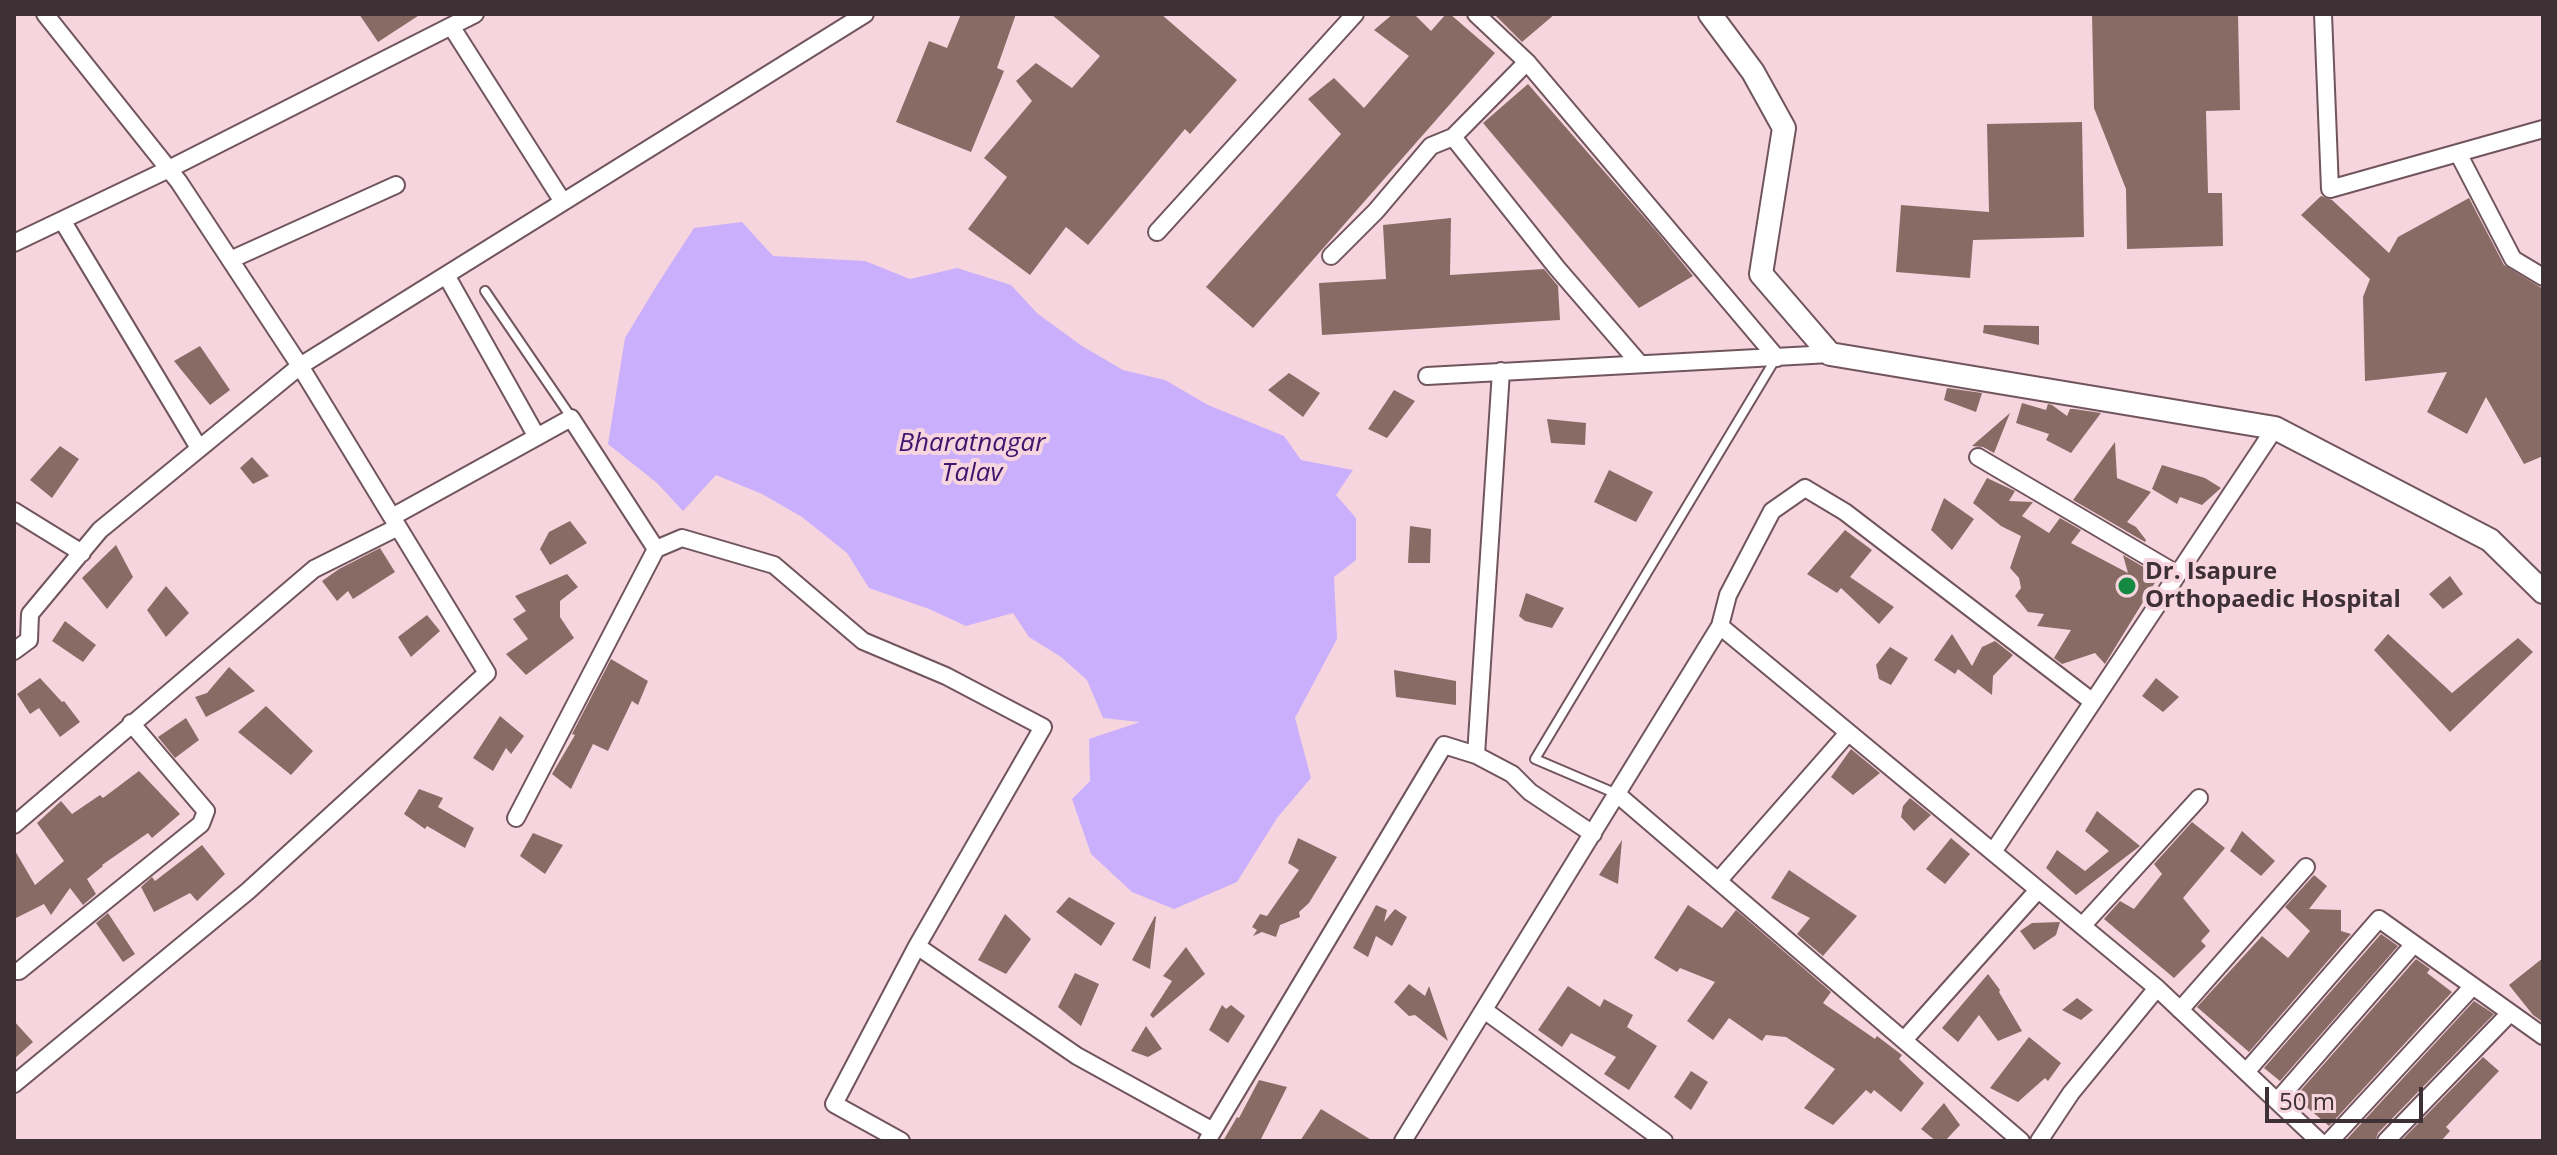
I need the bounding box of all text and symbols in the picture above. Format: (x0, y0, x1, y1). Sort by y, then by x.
water label: Bharatnagar Talav (899, 428, 1045, 490)
place label: Dr. Isapure Orthopaedic Hospital (2145, 558, 2401, 614)
marker: Dr. Isapure Orthopaedic Hospital (2116, 575, 2138, 597)
scale bar (2269, 1071, 2427, 1121)
text: 50 m (2279, 1084, 2335, 1117)

